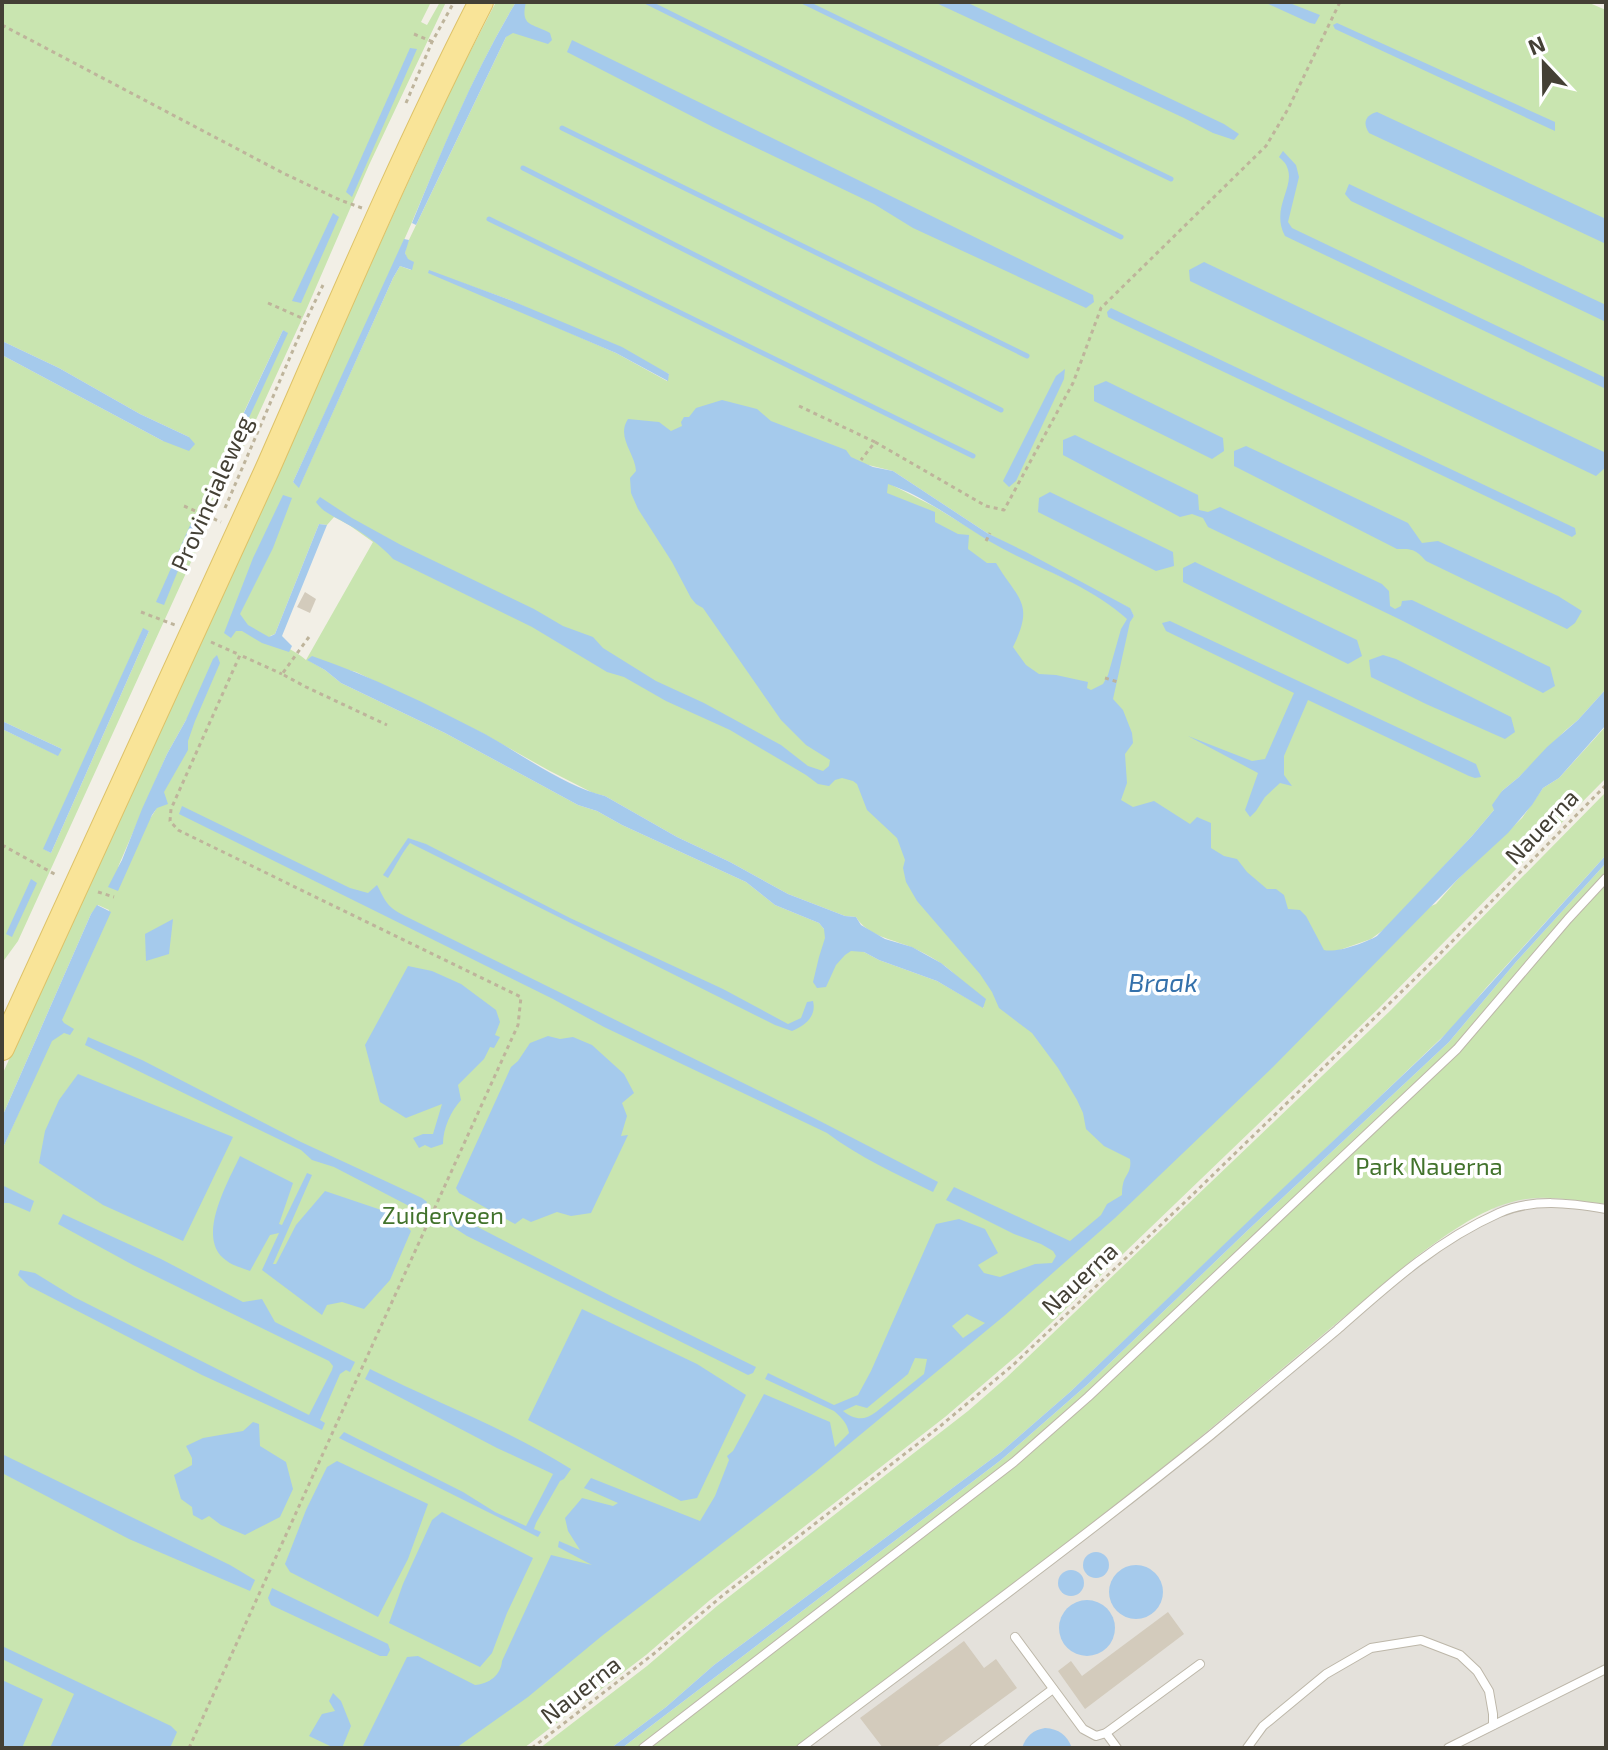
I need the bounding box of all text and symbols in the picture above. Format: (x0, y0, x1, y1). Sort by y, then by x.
north arrow (1504, 24, 1584, 104)
text: N (1524, 29, 1548, 60)
street label: Provincialeweg (164, 411, 258, 575)
street label: Nauerna (1498, 782, 1584, 870)
water label: Braak (1128, 966, 1198, 997)
park label: Park Nauerna (1355, 1151, 1503, 1180)
park label: Zuiderveen (382, 1200, 504, 1229)
street label: Nauerna (1035, 1236, 1123, 1320)
street label: Nauerna (534, 1649, 626, 1729)

